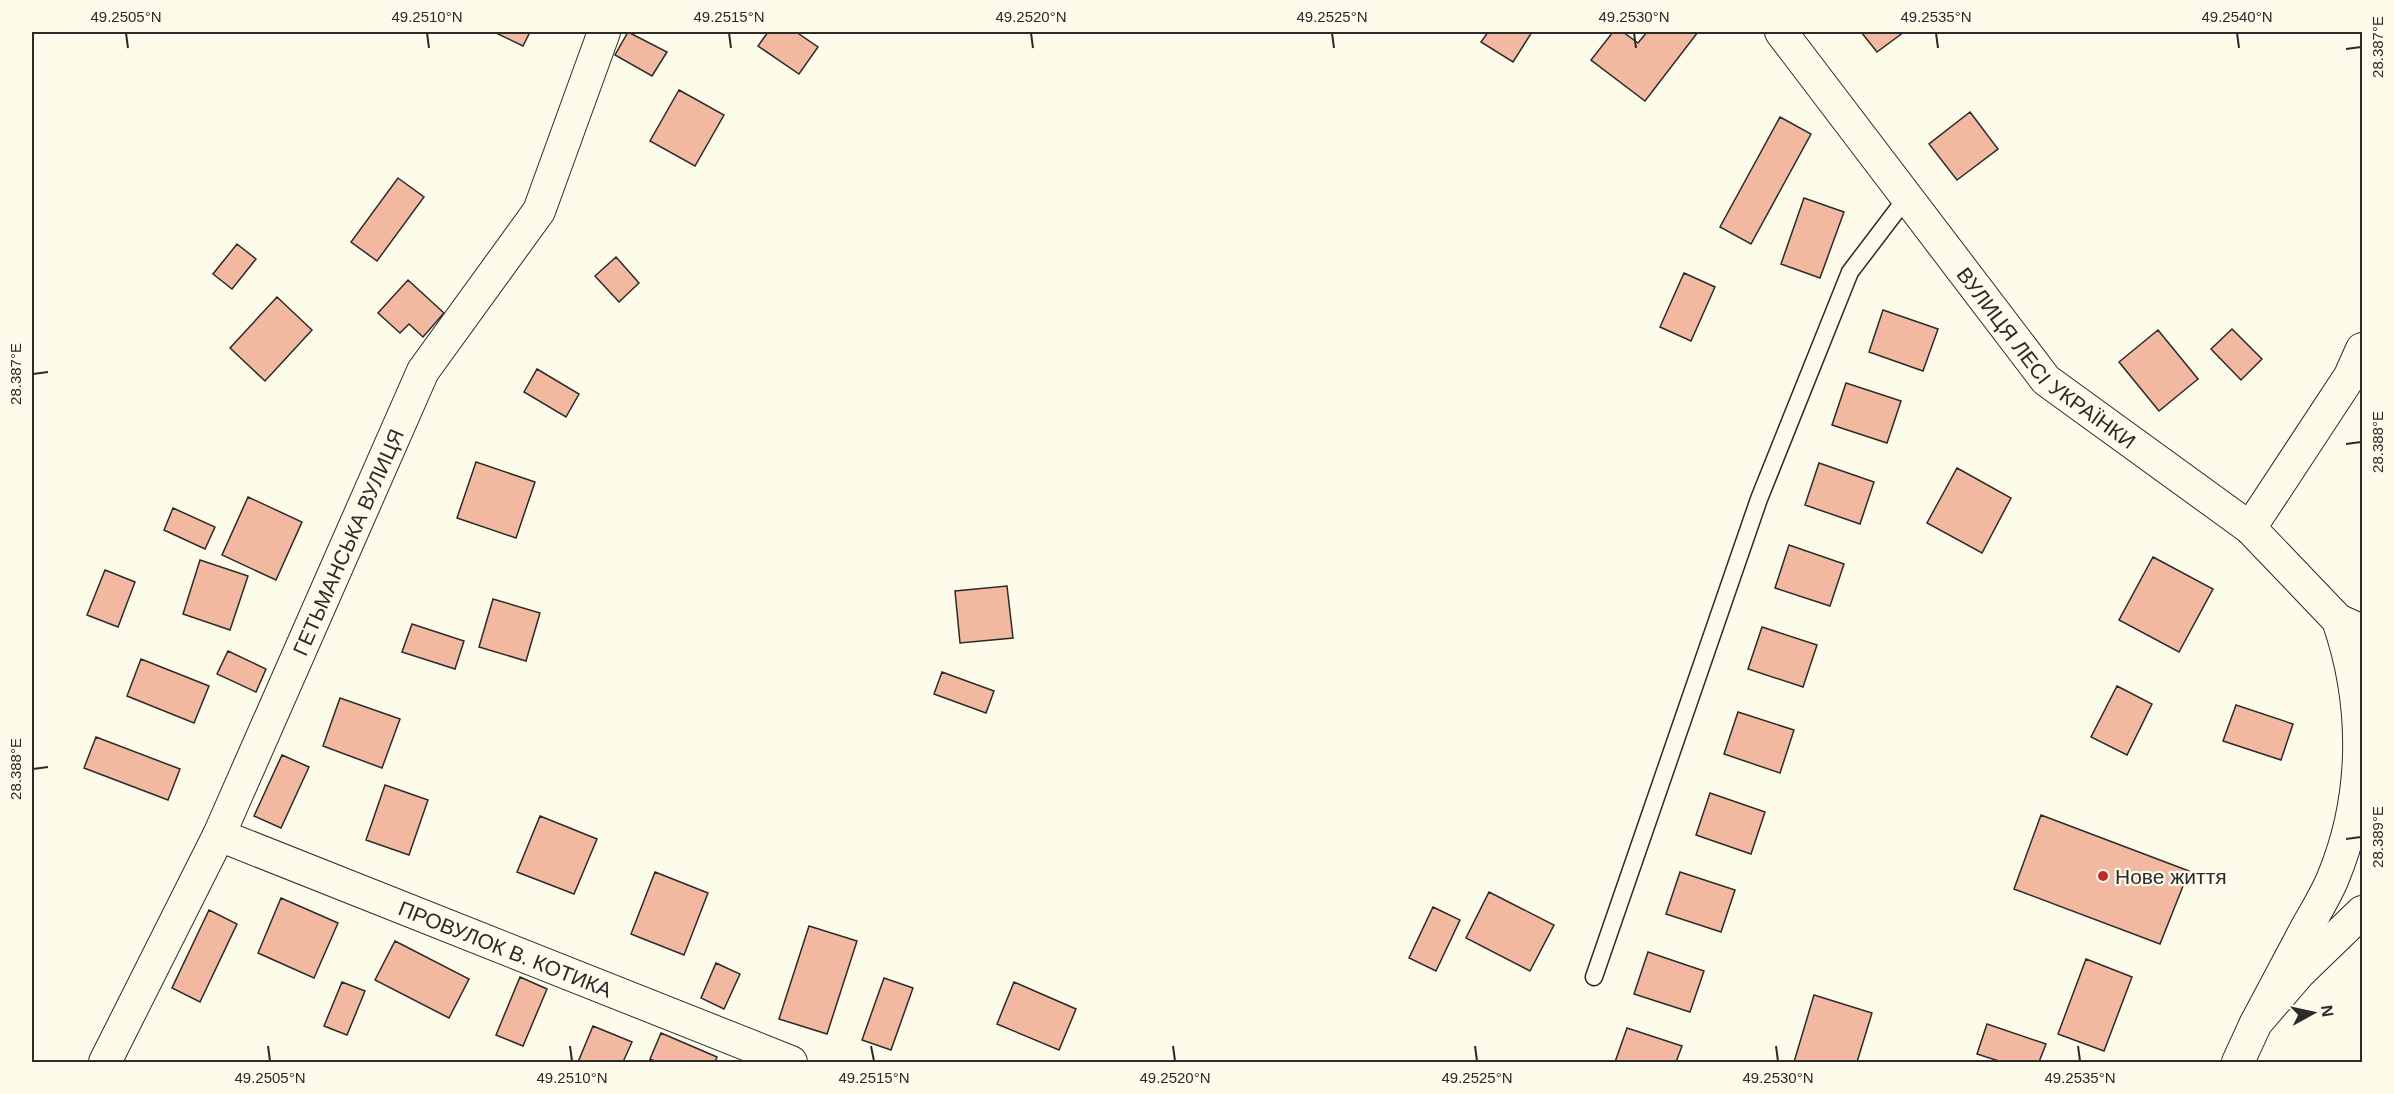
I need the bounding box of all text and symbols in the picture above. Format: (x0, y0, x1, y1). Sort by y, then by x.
text: 49.2505°N (90, 8, 162, 25)
text: 49.2510°N (391, 8, 463, 25)
text: 49.2515°N (693, 8, 765, 25)
text: 49.2520°N (995, 8, 1067, 25)
text: 49.2525°N (1296, 8, 1368, 25)
text: 49.2530°N (1598, 8, 1670, 25)
text: 49.2535°N (1900, 8, 1972, 25)
text: 49.2540°N (2201, 8, 2273, 25)
text: 28.387°E (2369, 16, 2386, 78)
street label: ВУЛИЦЯ ЛЕСІ УКРАЇНКИ (1953, 263, 2140, 453)
text: 28.387°E (7, 343, 24, 405)
text: 28.388°E (2369, 411, 2386, 473)
street label: ГЕТЬМАНСЬКА ВУЛИЦЯ (288, 425, 408, 659)
text: 28.388°E (7, 738, 24, 800)
text: 28.389°E (2369, 806, 2386, 868)
place label: Нове життя (2115, 865, 2227, 888)
marker: Нове життя (2096, 869, 2110, 883)
street label: ПРОВУЛОК В. КОТИКА (395, 896, 615, 1001)
north arrow (2283, 983, 2343, 1043)
text: N (2318, 1004, 2337, 1018)
text: 49.2505°N (234, 1069, 306, 1086)
text: 49.2510°N (536, 1069, 608, 1086)
text: 49.2515°N (838, 1069, 910, 1086)
text: 49.2520°N (1139, 1069, 1211, 1086)
text: 49.2525°N (1441, 1069, 1513, 1086)
text: 49.2530°N (1742, 1069, 1814, 1086)
text: 49.2535°N (2044, 1069, 2116, 1086)

